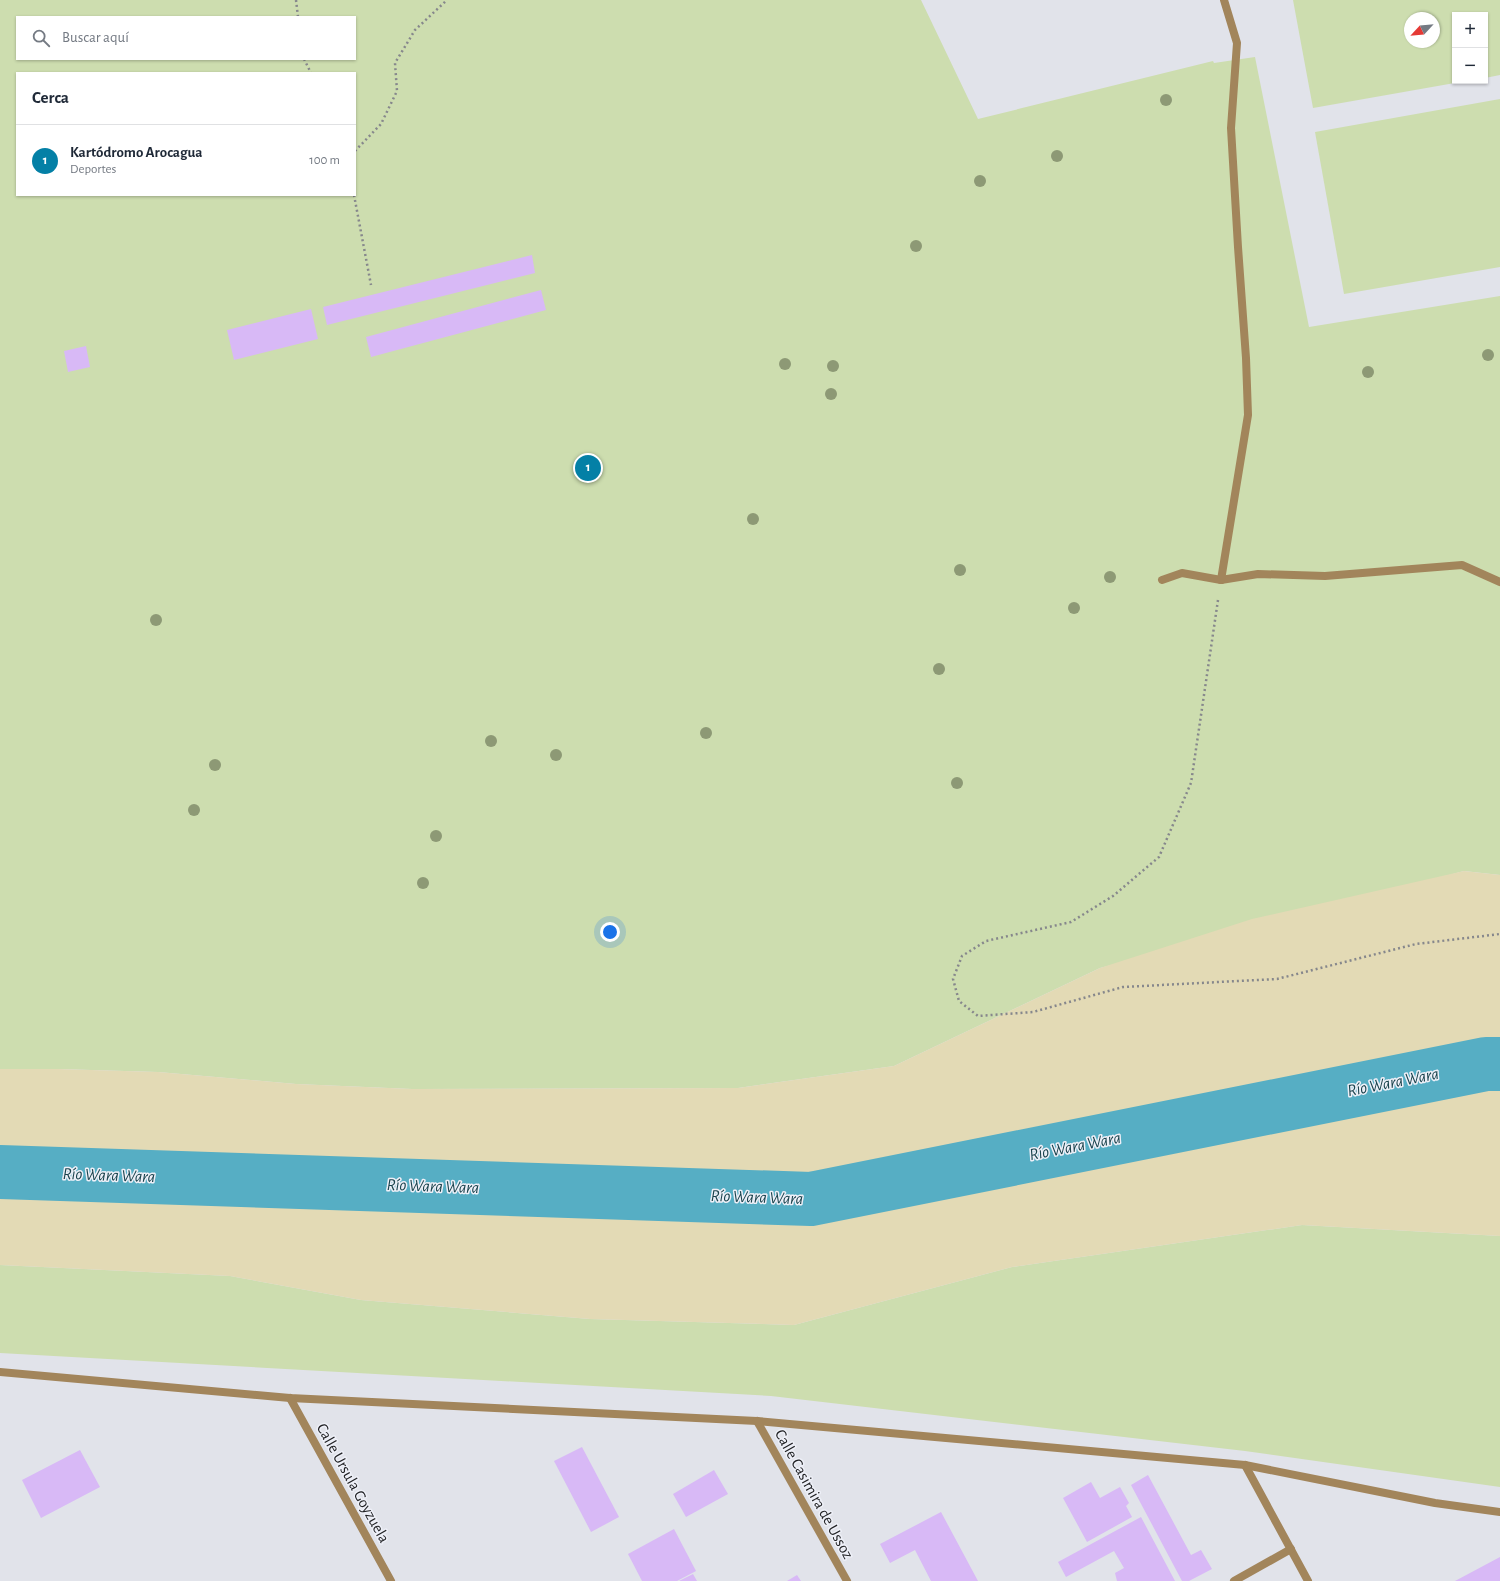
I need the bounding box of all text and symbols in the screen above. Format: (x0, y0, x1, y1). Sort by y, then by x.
north arrow (1404, 12, 1440, 48)
map controls (1452, 12, 1488, 84)
button: + (1452, 12, 1488, 48)
search box (16, 16, 356, 60)
icon: search (30, 27, 52, 49)
text: Buscar aquí (62, 30, 129, 45)
button: − (1452, 48, 1488, 84)
text: Cerca (32, 89, 69, 106)
text: Kartódromo Arocagua (70, 145, 203, 160)
text: 1 (43, 154, 47, 167)
text: 100 m (309, 154, 340, 167)
text: Deportes (70, 163, 116, 176)
pin: 1 (575, 453, 601, 483)
your location (600, 922, 620, 942)
water label: Río Wara Wara (1346, 1065, 1440, 1099)
water label: Río Wara Wara (1028, 1129, 1122, 1163)
water label: Río Wara Wara (62, 1165, 156, 1185)
water label: Río Wara Wara (386, 1176, 480, 1196)
water label: Río Wara Wara (710, 1187, 804, 1207)
street label: Calle Ursula Goyzuela (313, 1421, 392, 1546)
street label: Calle Casimira de Ussoz (772, 1427, 856, 1562)

